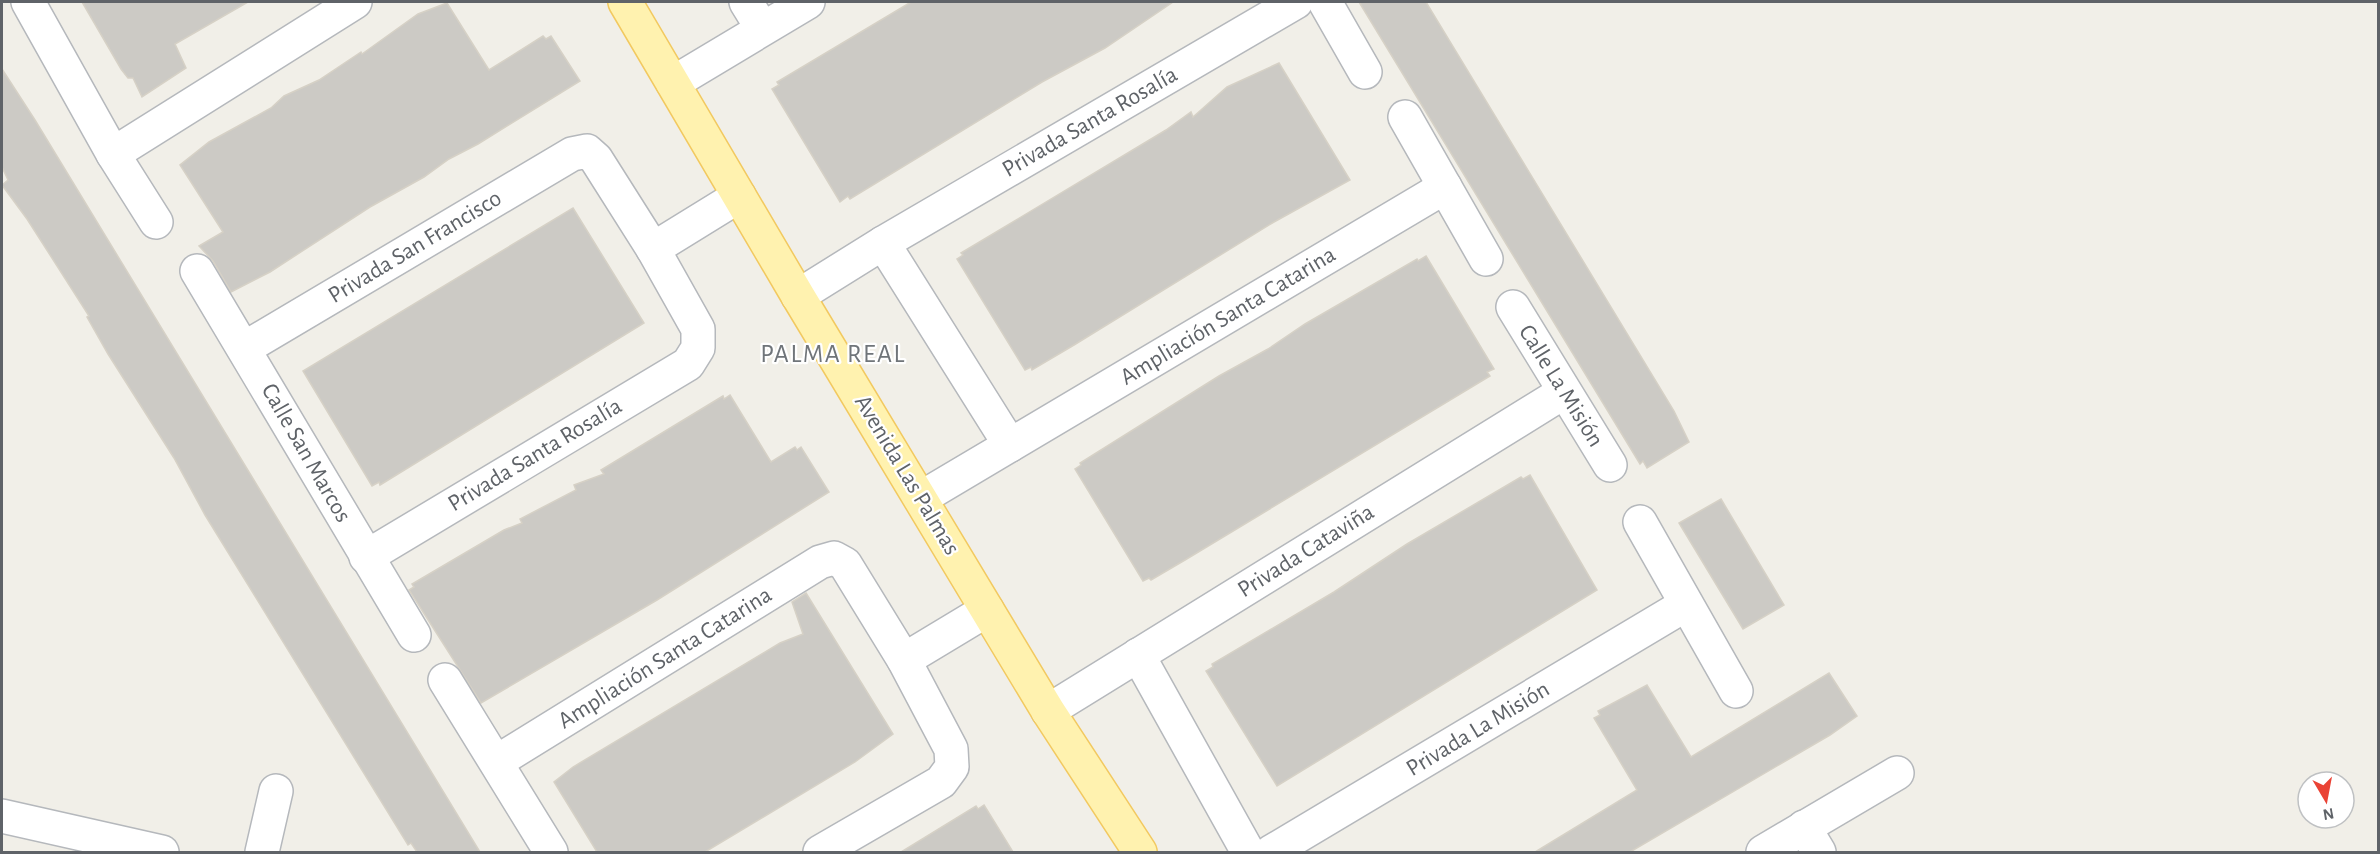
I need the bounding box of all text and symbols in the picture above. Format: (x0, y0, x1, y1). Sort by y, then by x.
street label: Privada Santa Rosalía (998, 62, 1182, 182)
street label: Privada San Francisco (324, 186, 506, 308)
street label: Ampliación Santa Catarina (1116, 242, 1340, 390)
street label: Calle La Misión (1514, 321, 1608, 451)
district label: PALMA REAL (760, 341, 906, 367)
street label: Calle San Marcos (257, 380, 355, 526)
street label: Avenida Las Palmas (850, 391, 964, 559)
street label: Privada Santa Rosalía (444, 394, 626, 516)
street label: Privada Cataviña (1234, 500, 1378, 602)
street label: Ampliación Santa Catarina (554, 582, 776, 734)
street label: Privada La Misión (1402, 677, 1554, 781)
north arrow (2296, 770, 2356, 830)
text: N (2322, 805, 2335, 823)

